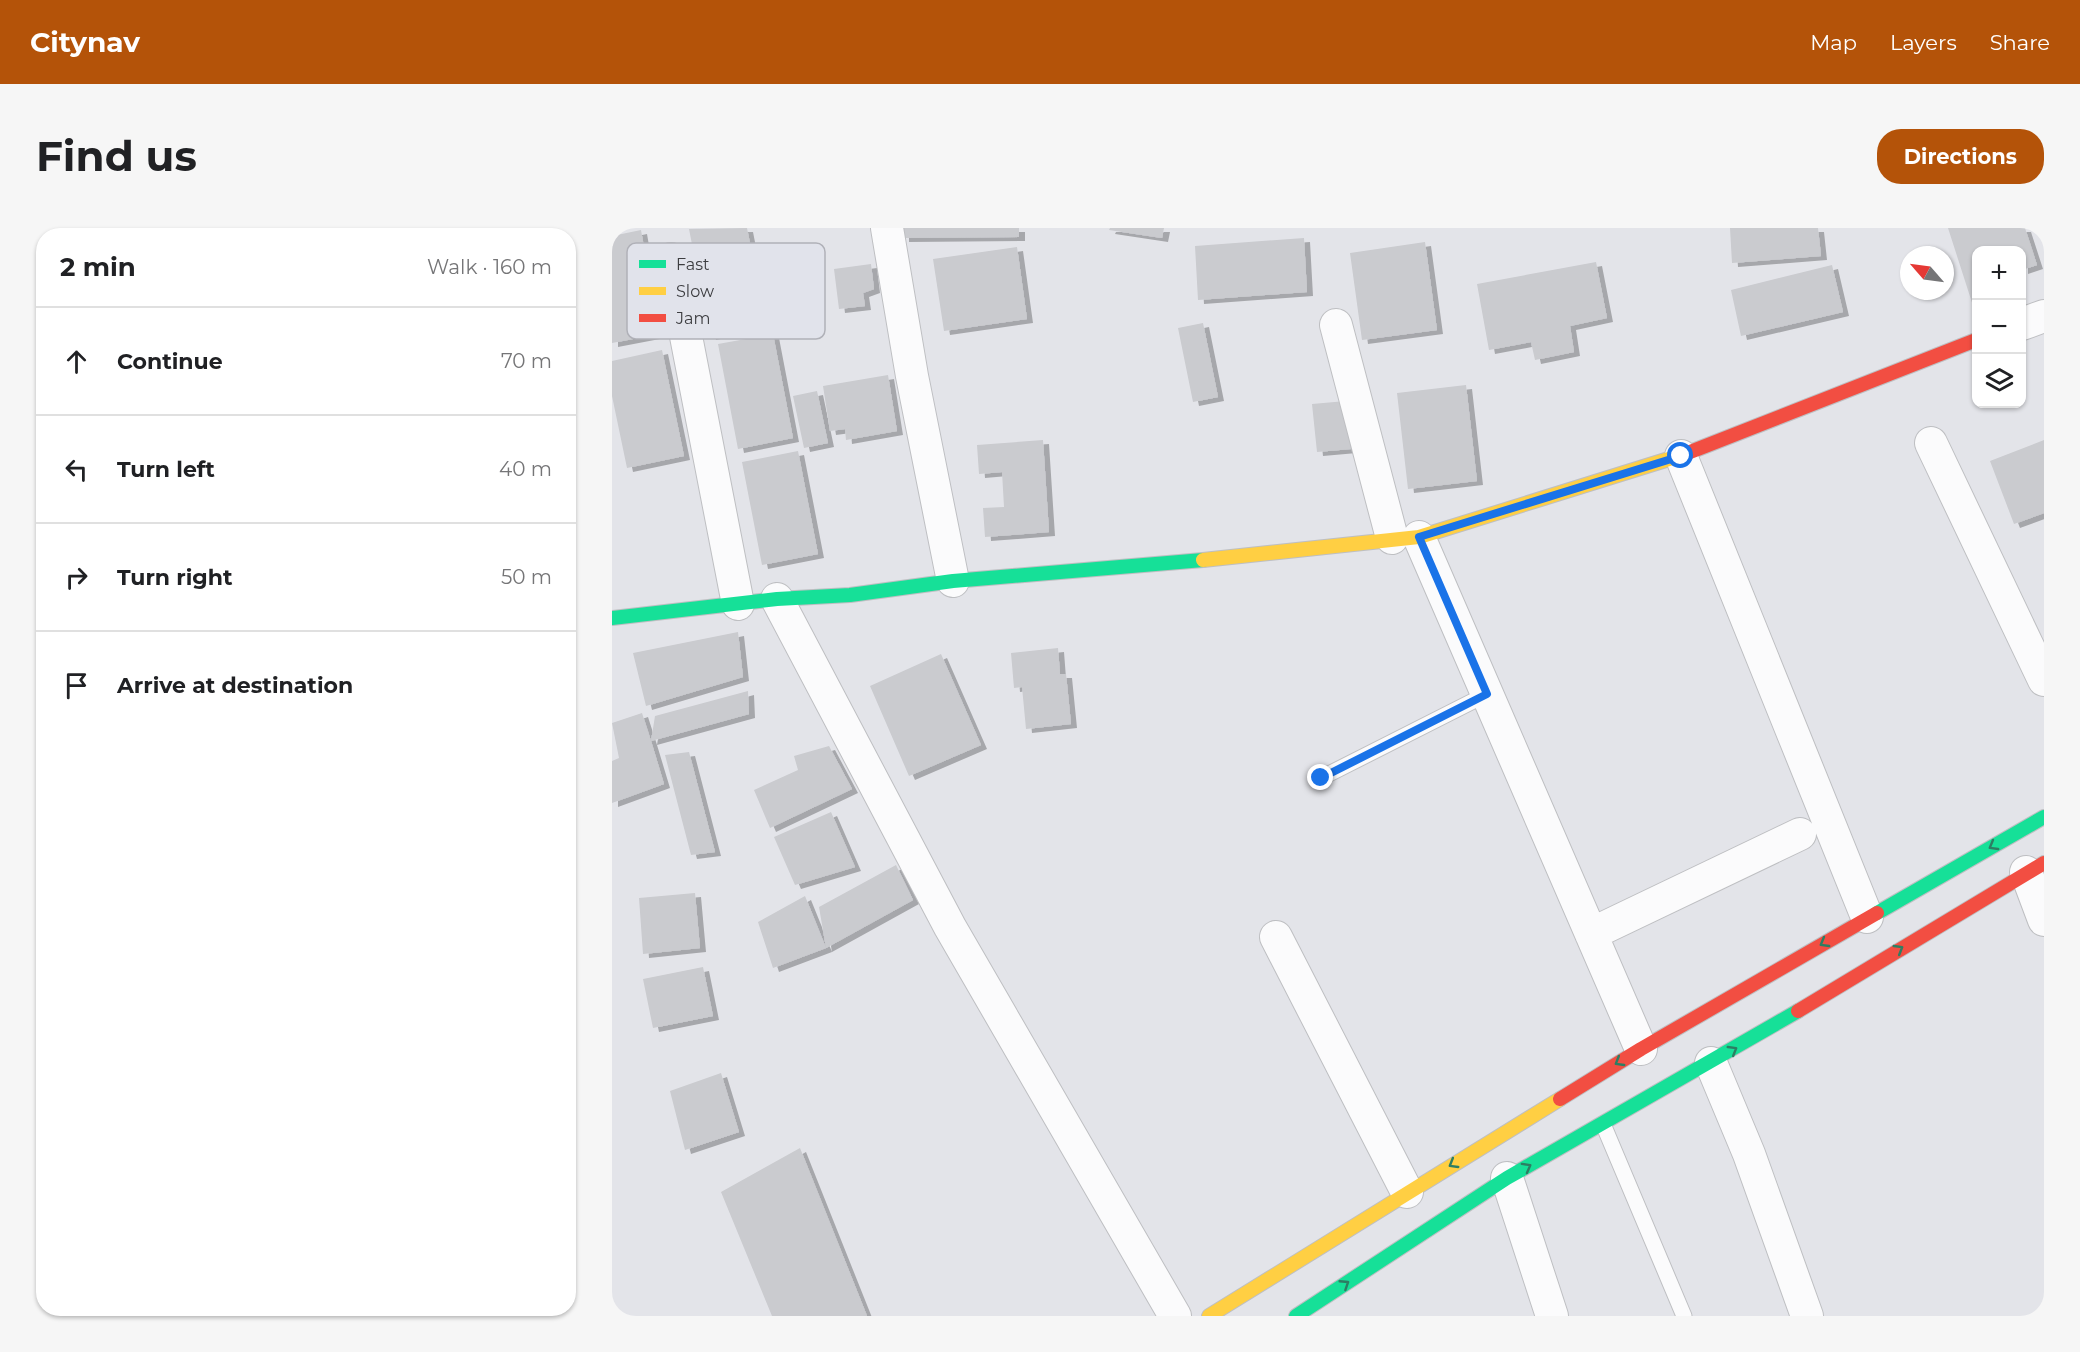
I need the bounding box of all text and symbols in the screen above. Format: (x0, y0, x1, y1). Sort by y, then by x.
text: Citynav (30, 25, 140, 59)
text: Map (1810, 30, 1857, 55)
text: Layers (1890, 30, 1957, 55)
text: Share (1990, 30, 2050, 55)
button: Directions (1877, 129, 2044, 184)
text: Find us (36, 130, 197, 182)
legend (627, 243, 825, 339)
north arrow (1900, 246, 1954, 300)
map controls (1972, 246, 2026, 408)
button: + (1972, 246, 2026, 300)
text: 2 min (60, 251, 136, 283)
text: Walk · 160 m (427, 255, 552, 279)
text: Fast (676, 255, 710, 274)
text: Slow (676, 282, 714, 301)
button: − (1972, 300, 2026, 354)
text: Jam (675, 309, 710, 328)
icon: ahead (60, 345, 93, 378)
text: Continue (117, 348, 223, 375)
text: 70 m (501, 349, 552, 373)
button: layers (1972, 354, 2026, 408)
route start (1667, 442, 1693, 468)
icon: left (60, 453, 93, 486)
text: Turn left (117, 456, 215, 483)
text: 40 m (499, 457, 552, 481)
icon: right (60, 561, 93, 594)
text: Turn right (117, 564, 232, 591)
text: 50 m (501, 565, 552, 589)
icon: arrive (60, 669, 93, 702)
text: Arrive at destination (117, 672, 353, 699)
route end (1307, 764, 1333, 790)
one-way arrow (1989, 838, 1999, 850)
one-way arrow (1820, 935, 1830, 947)
one-way arrow (1893, 945, 1903, 957)
one-way arrow (1727, 1046, 1737, 1058)
one-way arrow (1615, 1055, 1626, 1066)
one-way arrow (1449, 1157, 1459, 1168)
one-way arrow (1520, 1163, 1531, 1174)
one-way arrow (1338, 1280, 1349, 1291)

